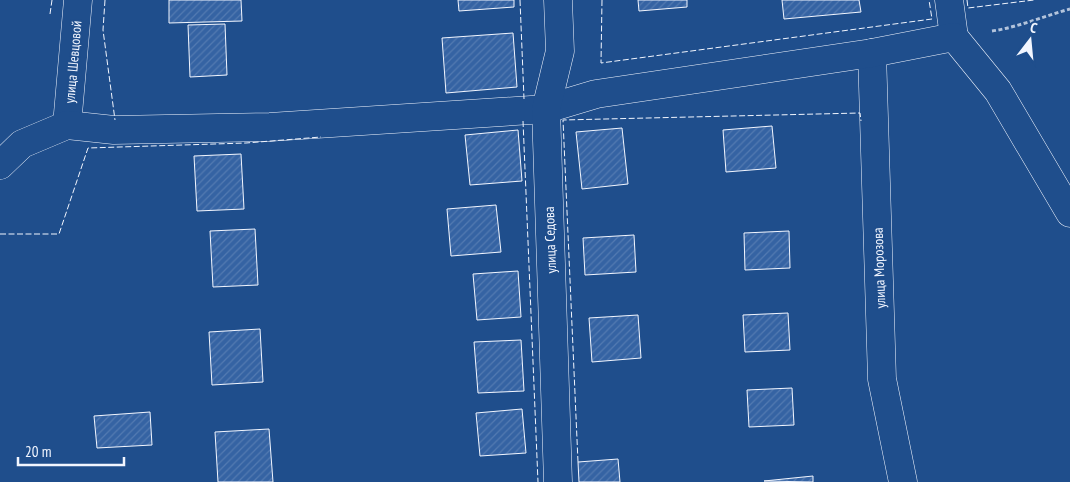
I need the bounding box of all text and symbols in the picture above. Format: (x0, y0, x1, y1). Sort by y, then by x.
north arrow (1005, 15, 1055, 65)
text: С (1028, 18, 1040, 37)
street label: улица Шевцовой (60, 20, 86, 104)
street label: улица Седова (540, 206, 560, 274)
street label: улица Морозова (869, 227, 889, 309)
scale bar (18, 434, 124, 466)
text: 20 m (25, 442, 51, 461)

